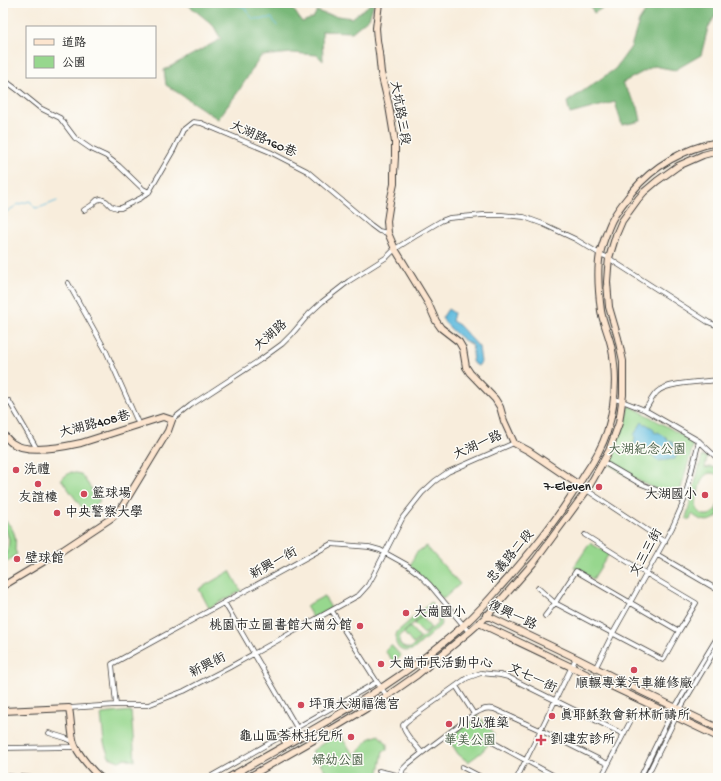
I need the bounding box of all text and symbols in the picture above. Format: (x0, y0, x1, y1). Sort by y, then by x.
legend (26, 26, 156, 78)
text: 道路 (62, 36, 86, 51)
text: 公園 (62, 56, 86, 71)
street label: 大坑路三段 (386, 79, 414, 146)
street label: 大湖路160巷 (227, 118, 299, 161)
street label: 大湖路 (251, 317, 291, 354)
street label: 大湖路408巷 (58, 407, 132, 442)
street label: 大湖一路 (451, 428, 505, 463)
park label: 大湖紀念公園 (608, 442, 686, 458)
place label: 洗禮 (24, 462, 50, 478)
marker: 洗禮 (11, 465, 21, 475)
marker: 友誼樓 (33, 479, 43, 489)
place label: 7-Eleven (543, 480, 592, 495)
marker: 7-Eleven (594, 482, 604, 492)
place label: 籃球場 (92, 485, 131, 502)
place label: 大湖國小 (645, 487, 697, 503)
marker: 籃球場 (79, 489, 89, 499)
place label: 友誼樓 (18, 490, 58, 506)
marker: 大湖國小 (700, 490, 710, 500)
place label: 中央警察大學 (65, 504, 143, 521)
marker: 中央警察大學 (52, 508, 62, 518)
street label: 文三三街 (627, 526, 666, 579)
street label: 忠義路二段 (484, 527, 538, 587)
street label: 新興一街 (247, 544, 300, 583)
place label: 壁球館 (25, 550, 64, 567)
marker: 壁球館 (12, 554, 22, 564)
street label: 復興一路 (485, 597, 539, 634)
place label: 大崗國小 (414, 605, 466, 621)
marker: 大崗國小 (401, 608, 411, 618)
place label: 桃園市立圖書館大崗分館 (209, 617, 352, 634)
marker: 桃園市立圖書館大崗分館 (355, 621, 365, 631)
street label: 新興街 (187, 650, 229, 682)
place label: 大崗市民活動中心 (389, 656, 493, 672)
marker: 大崗市民活動中心 (376, 659, 386, 669)
street label: 文七一街 (505, 660, 559, 697)
marker: 順輾專業汽車維修廠 (629, 665, 639, 675)
place label: 順輾專業汽車維修廠 (575, 675, 693, 692)
place label: 坪頂大湖福德宮 (309, 696, 400, 713)
marker: 坪頂大湖福德宮 (296, 700, 306, 710)
place label: 真耶穌教會新林祈禱所 (560, 707, 690, 724)
marker: 真耶穌教會新林祈禱所 (547, 711, 557, 721)
place label: 川弘雅築 (457, 716, 509, 732)
marker: 川弘雅築 (444, 719, 454, 729)
place label: 龜山區苓林托兒所 (239, 729, 343, 745)
marker: 龜山區苓林托兒所 (346, 732, 356, 742)
place label: 劉建宏診所 (550, 732, 615, 748)
park label: 華美公園 (444, 733, 496, 749)
marker: 劉建宏診所 (535, 734, 547, 746)
park label: 婦幼公園 (312, 753, 364, 769)

